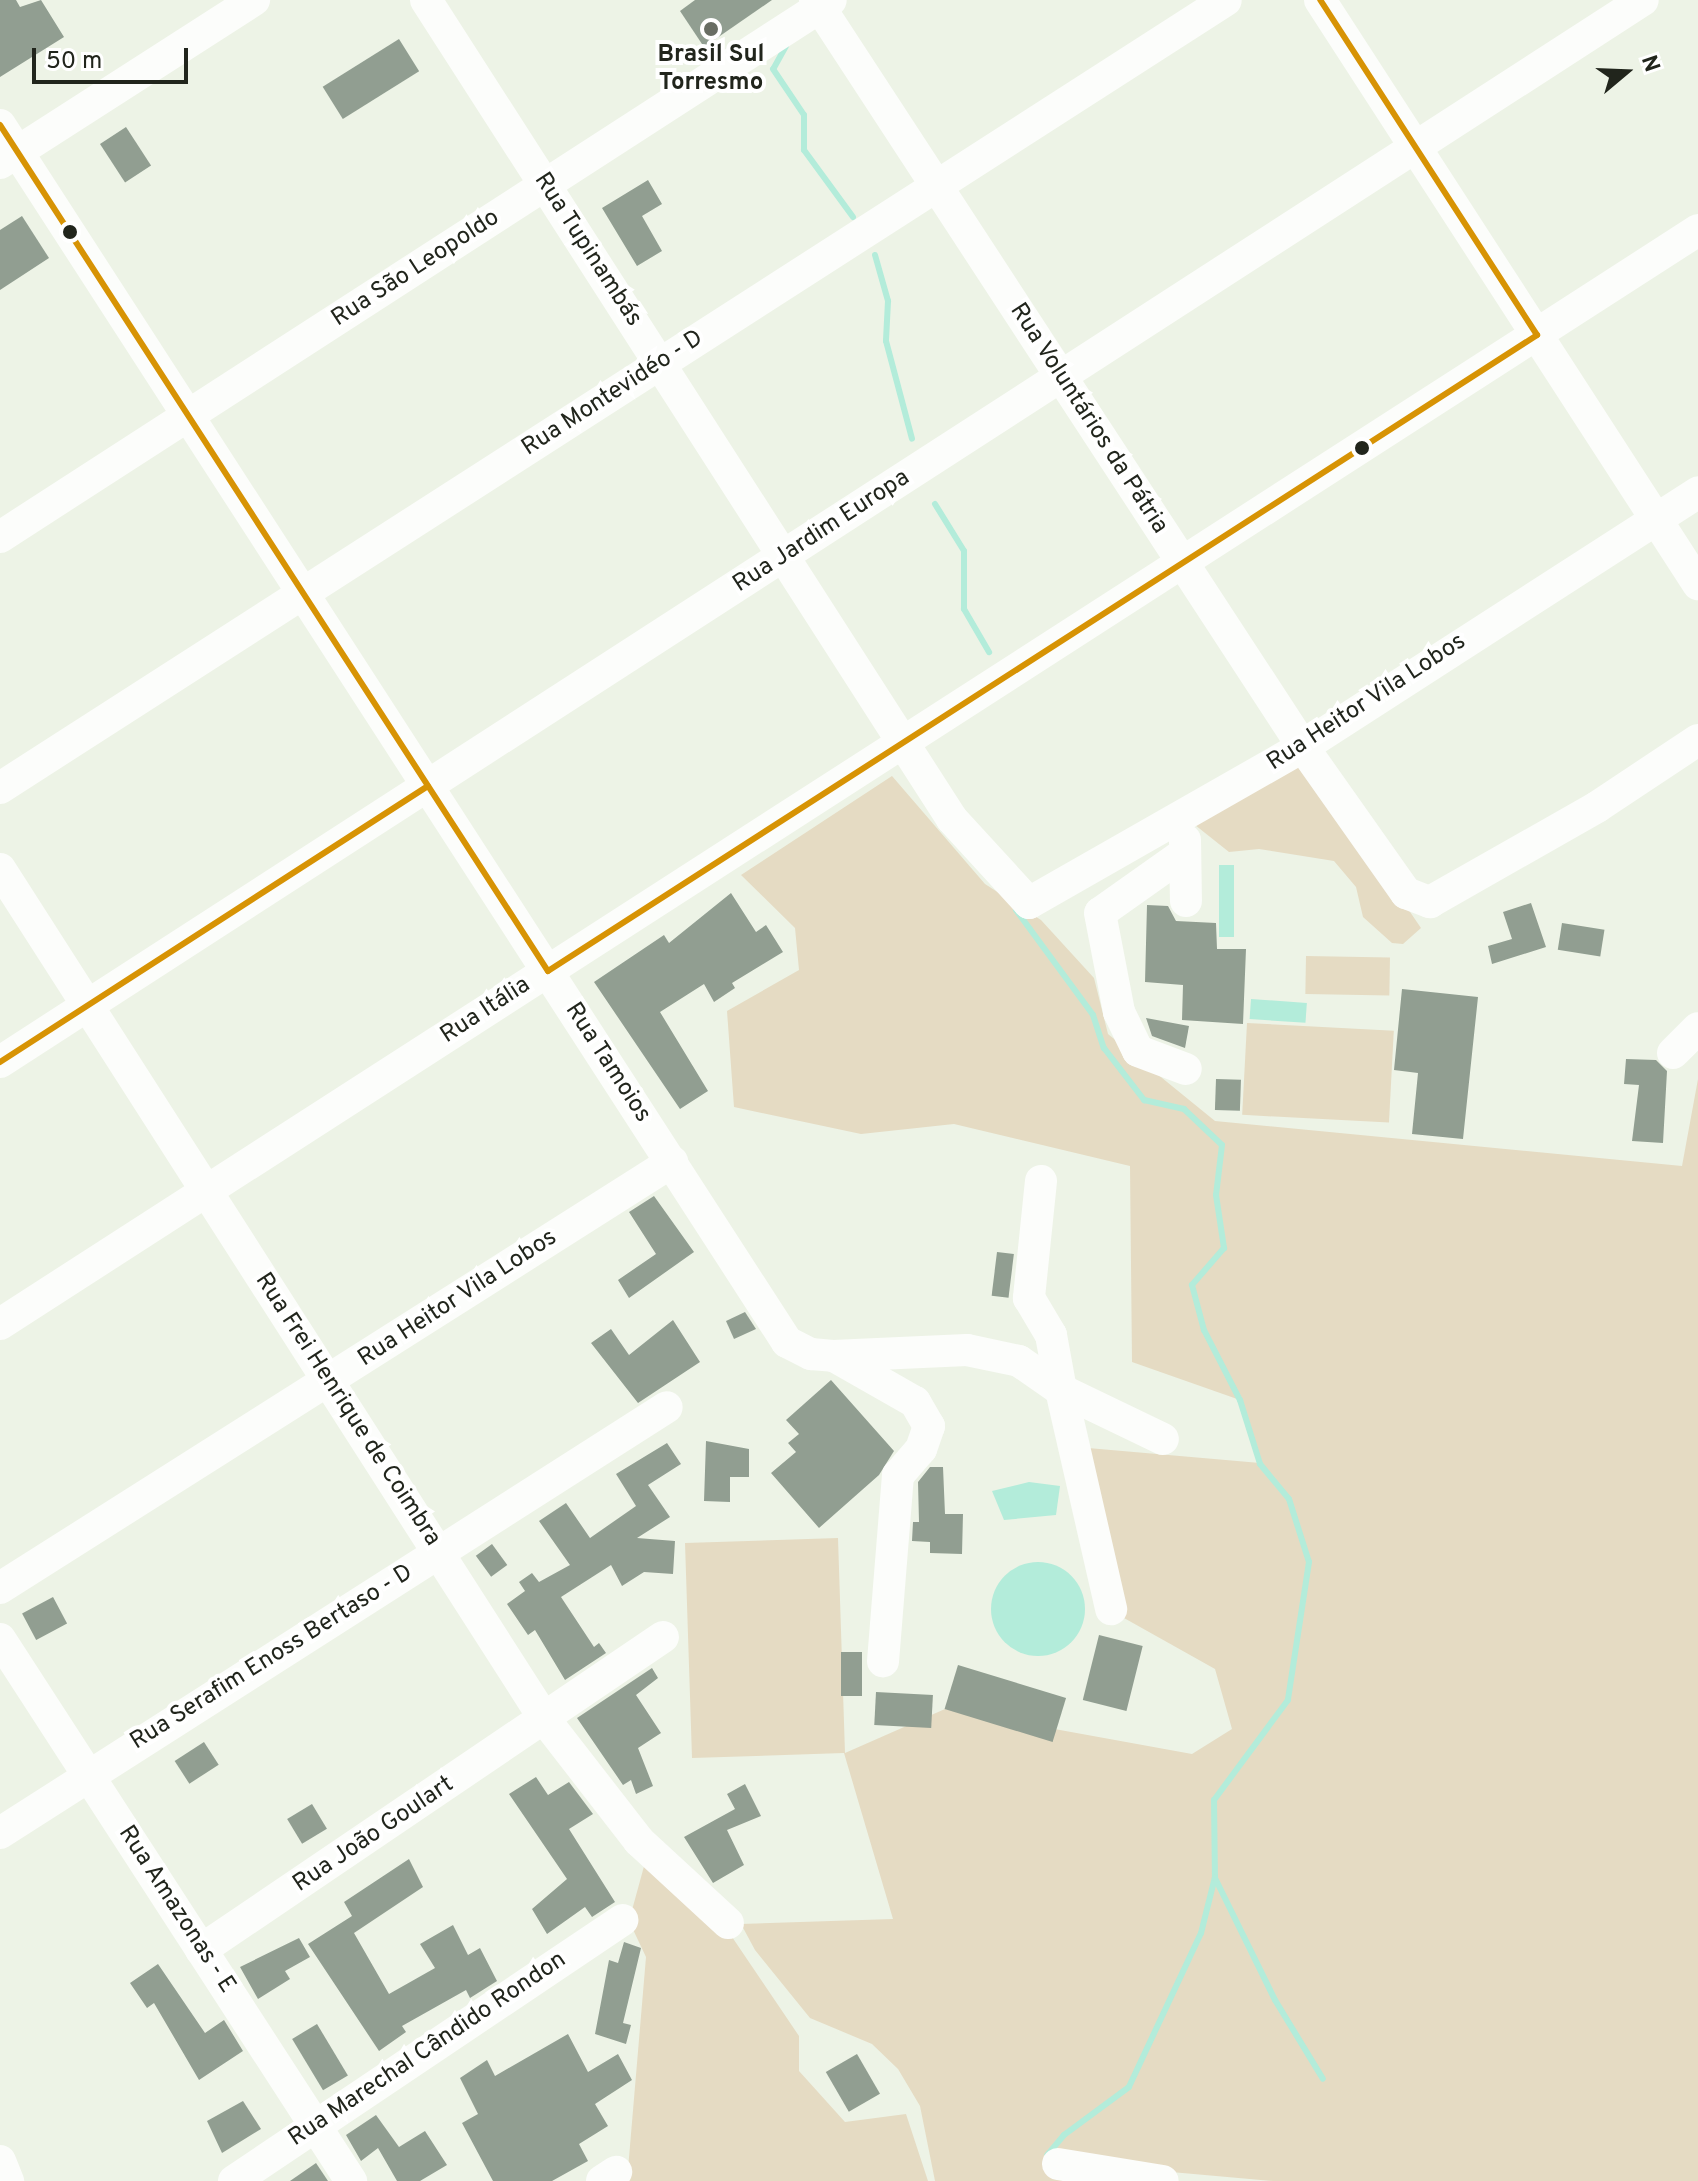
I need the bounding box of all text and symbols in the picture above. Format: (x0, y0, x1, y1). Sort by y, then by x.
marker: Brasil Sul Torresmo (702, 20, 720, 38)
scale bar (36, 32, 192, 82)
north arrow (1586, 32, 1666, 112)
place label: Brasil Sul Torresmo (657, 42, 765, 98)
text: 50 m (46, 47, 102, 77)
text: N (1634, 52, 1664, 76)
street label: Rua Tupinambás (526, 167, 648, 333)
street label: Rua São Leopoldo (327, 204, 505, 334)
unlabelled marker (62, 224, 78, 240)
street label: Rua Voluntários da Pátria (1002, 298, 1174, 540)
street label: Rua Montevidéo - D (517, 325, 709, 463)
unlabelled marker (1354, 440, 1370, 456)
street label: Rua Jardim Europa (728, 464, 916, 600)
street label: Rua Heitor Vila Lobos (1262, 628, 1472, 778)
street label: Rua Itália (436, 971, 536, 1051)
street label: Rua Tamoios (557, 998, 657, 1128)
street label: Rua Heitor Vila Lobos (353, 1224, 563, 1374)
street label: Rua Frei Henrique de Coimbra (248, 1268, 446, 1552)
street label: Rua Serafim Enoss Bertaso - D (125, 1559, 419, 1757)
street label: Rua João Goulart (288, 1771, 460, 1899)
street label: Rua Amazonas - E (111, 1820, 241, 2000)
street label: Rua Marechal Cândido Rondon (284, 1946, 572, 2154)

